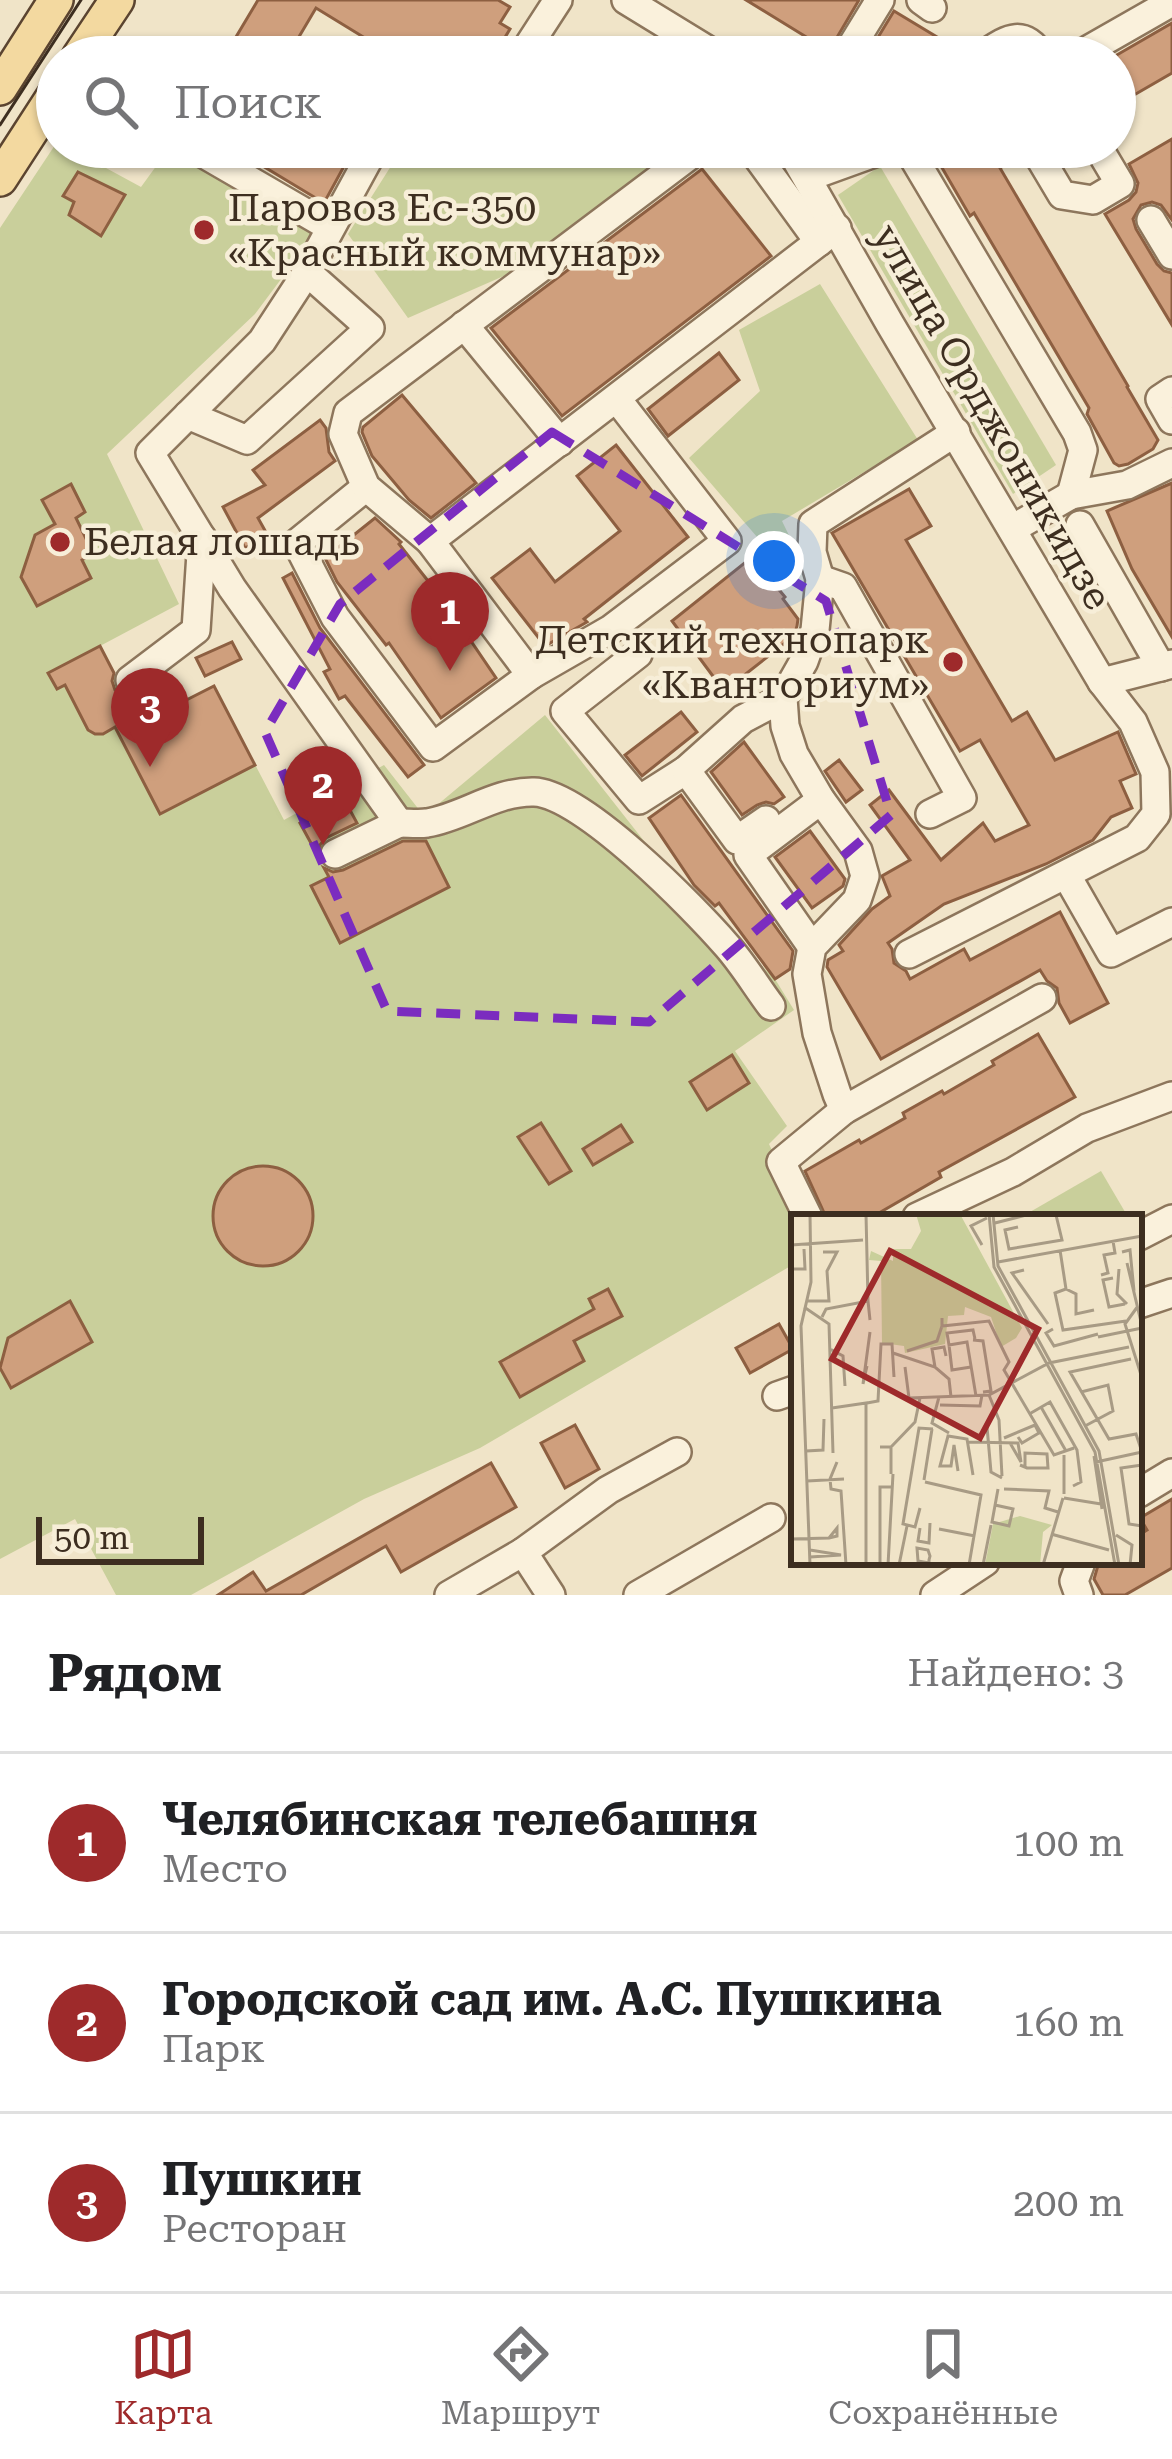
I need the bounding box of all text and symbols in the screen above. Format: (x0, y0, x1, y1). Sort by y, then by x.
search box (36, 36, 1136, 168)
icon: search (78, 69, 144, 135)
text: Поиск (174, 76, 322, 129)
place label: Паровоз Ес-350 «Красный коммунар» (228, 185, 661, 276)
street label: улица Орджоникидзе (863, 216, 1121, 618)
marker: Паровоз Ес-350 «Красный коммунар» (191, 217, 217, 243)
place label: Белая лошадь (84, 519, 360, 565)
marker: Белая лошадь (47, 529, 73, 555)
your location (744, 531, 804, 591)
pin: 1 (411, 572, 489, 671)
place label: Детский технопарк «Кванториум» (535, 617, 929, 708)
marker: Детский технопарк «Кванториум» (940, 649, 966, 675)
pin: 3 (111, 668, 189, 767)
pin: 2 (284, 746, 362, 845)
inset map (791, 1214, 1142, 1565)
scale bar (36, 1511, 204, 1564)
text: 50 m (54, 1518, 129, 1557)
text: Рядом (48, 1644, 222, 1703)
text: Найдено: 3 (908, 1650, 1124, 1696)
text: Челябинская телебашня (162, 1793, 758, 1846)
text: 1 (76, 1820, 98, 1866)
text: 100 m (1013, 1820, 1124, 1866)
text: Место (162, 1846, 288, 1892)
text: Городской сад им. А.С. Пушкина (162, 1973, 942, 2026)
text: 2 (76, 2000, 98, 2046)
text: 160 m (1013, 2000, 1124, 2046)
text: Парк (162, 2026, 265, 2072)
text: Пушкин (162, 2153, 362, 2206)
text: 3 (76, 2180, 98, 2226)
text: 200 m (1013, 2180, 1124, 2226)
text: Ресторан (162, 2206, 347, 2252)
tab: Карта (114, 2321, 213, 2432)
tab: Маршрут (441, 2321, 600, 2432)
tab: Сохранённые (828, 2321, 1058, 2432)

